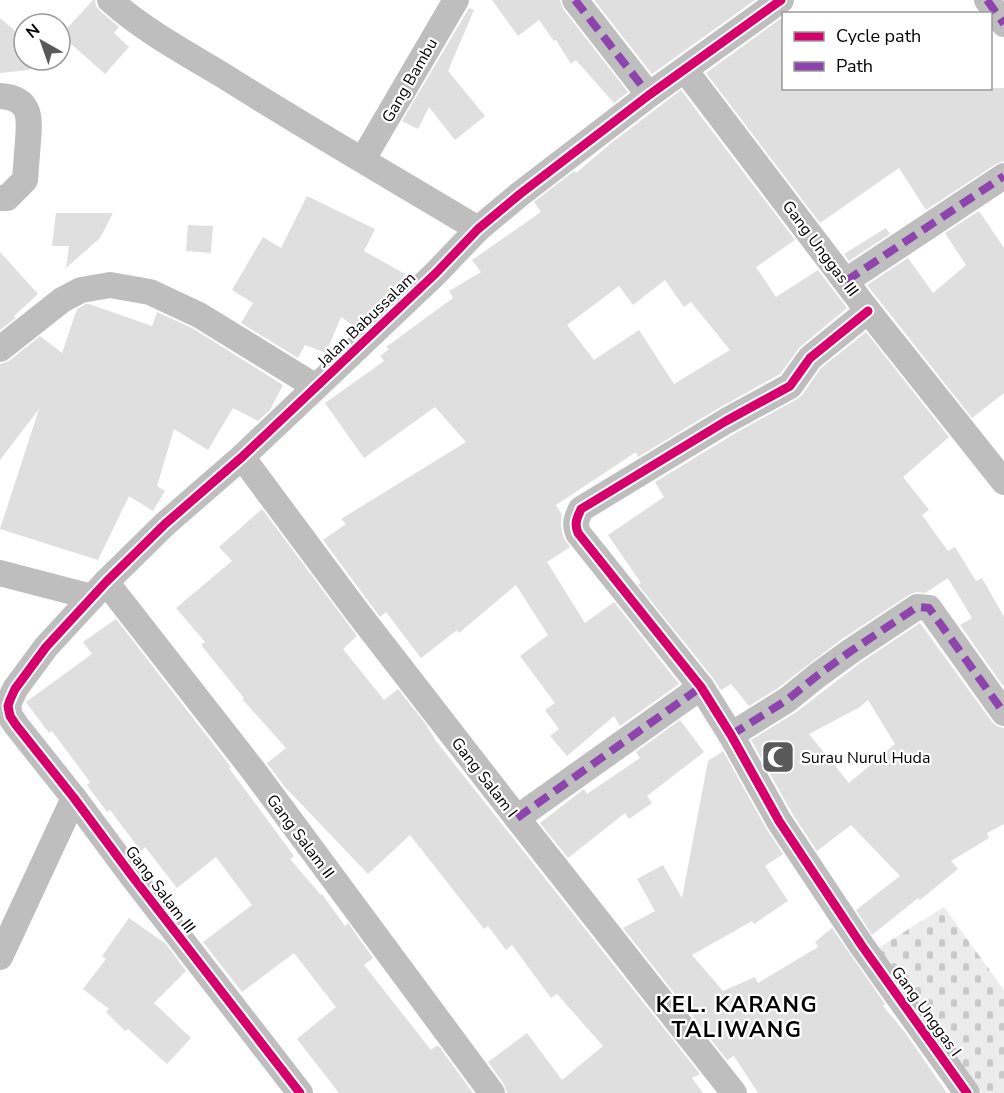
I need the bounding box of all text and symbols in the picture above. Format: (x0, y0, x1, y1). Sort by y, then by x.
north arrow (12, 12, 72, 72)
legend (782, 12, 992, 90)
text: N (21, 19, 45, 44)
text: Cycle path (836, 24, 921, 48)
street label: Gang Bambu (377, 34, 443, 127)
text: Path (836, 54, 873, 78)
street label: Gang Unggas III (777, 196, 864, 301)
street label: Jalan Babussalam (312, 267, 421, 373)
street label: Gang Salam I (446, 733, 522, 822)
mosque icon: Surau Nurul Huda (760, 739, 796, 775)
place label: Surau Nurul Huda (801, 747, 930, 769)
street label: Gang Salam II (261, 790, 339, 883)
street label: Gang Salam III (120, 841, 200, 938)
street label: Gang Unggas I (886, 962, 966, 1061)
district label: KEL. KARANG TALIWANG (656, 990, 818, 1045)

